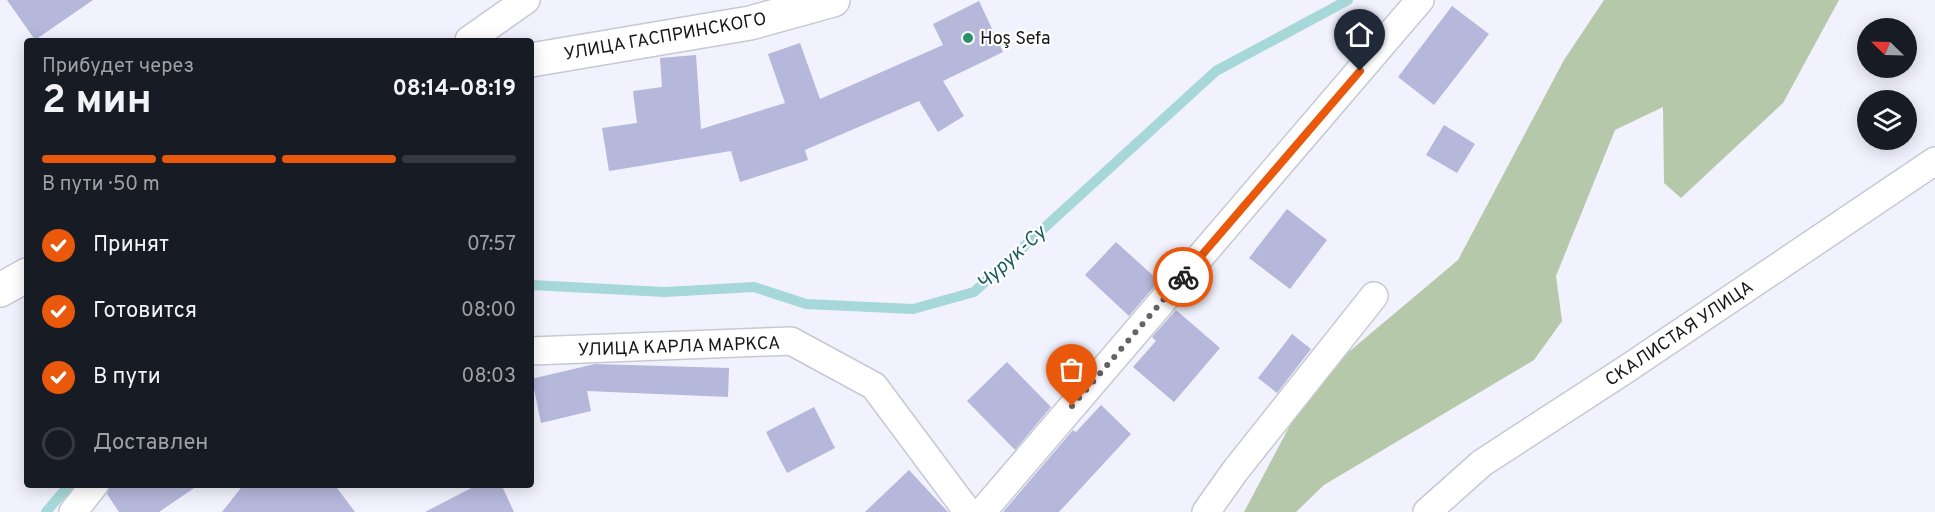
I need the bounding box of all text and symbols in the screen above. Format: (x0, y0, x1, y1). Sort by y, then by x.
street label: УЛИЦА ГАСПРИНСКОГО (562, 8, 768, 67)
pin (1334, 9, 1385, 71)
icon: home (1343, 18, 1376, 51)
north arrow (1857, 18, 1917, 78)
map controls (1857, 18, 1917, 150)
place label: Hoş Sefa (980, 28, 1050, 51)
marker: Hoş Sefa (961, 31, 975, 45)
text: Прибудет через (42, 54, 194, 80)
text: 08:14–08:19 (392, 76, 516, 103)
text: 2 мин (42, 78, 152, 127)
button: layers (1857, 90, 1917, 150)
text: В пути · 50 m (42, 172, 160, 198)
water label: Чурук-Су (972, 219, 1054, 297)
icon: check (42, 229, 75, 262)
text: Принят (93, 232, 169, 259)
text: 07:57 (467, 232, 516, 258)
courier (1153, 247, 1213, 307)
icon: bike (1167, 261, 1200, 294)
street label: СКАЛИСТАЯ УЛИЦА (1601, 276, 1758, 392)
icon: check (42, 295, 75, 328)
text: Готовится (93, 298, 197, 325)
text: 08:00 (461, 298, 516, 324)
street label: УЛИЦА КАРЛА МАРКСА (577, 332, 781, 363)
pin (1046, 344, 1097, 406)
icon: bag (1055, 353, 1088, 386)
icon: check (42, 361, 75, 394)
text: В пути (93, 364, 161, 391)
text: 08:03 (462, 364, 516, 390)
text: Доставлен (93, 430, 208, 457)

